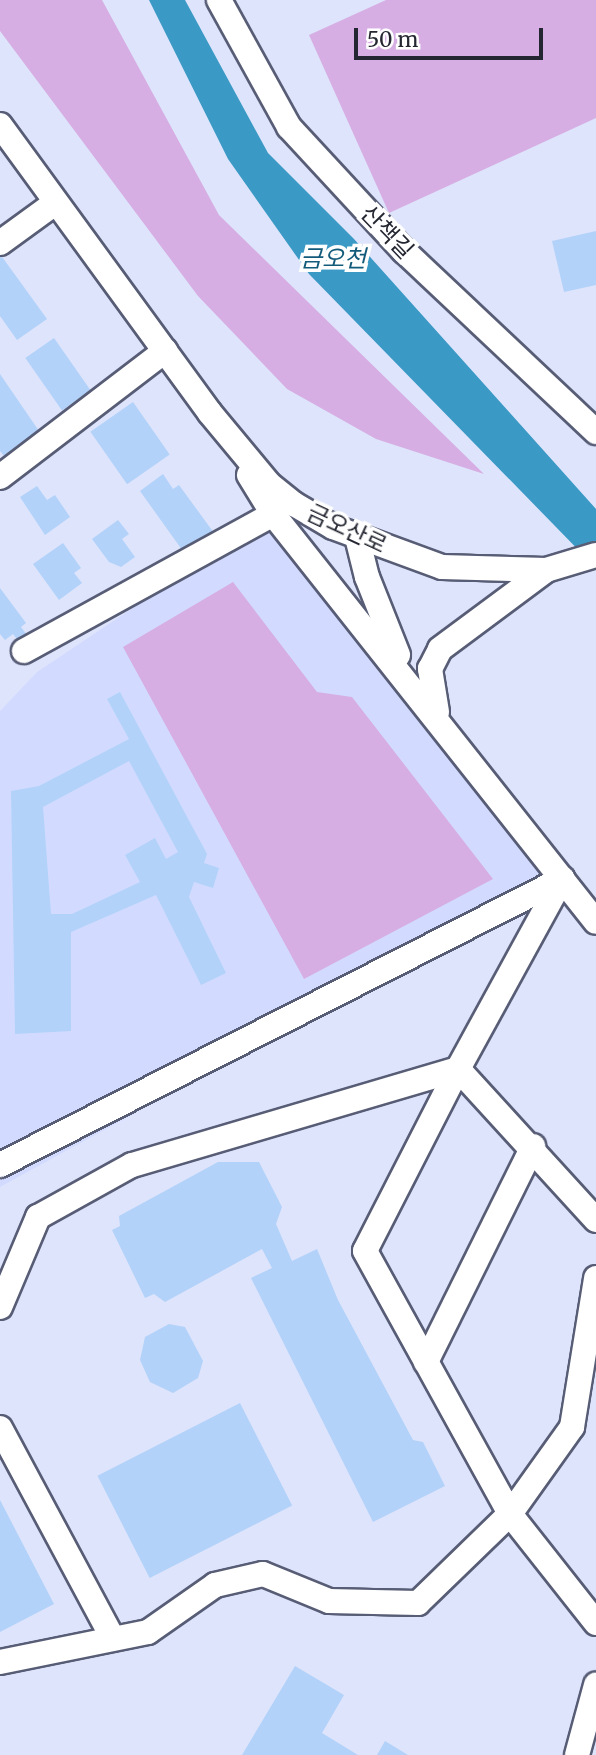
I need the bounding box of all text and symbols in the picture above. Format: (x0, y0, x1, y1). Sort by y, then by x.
scale bar (358, 14, 547, 58)
text: 50 m (367, 26, 418, 53)
street label: 산책길 (355, 200, 419, 264)
water label: 금오천 (300, 245, 366, 273)
street label: 금오산로 (303, 499, 391, 559)

